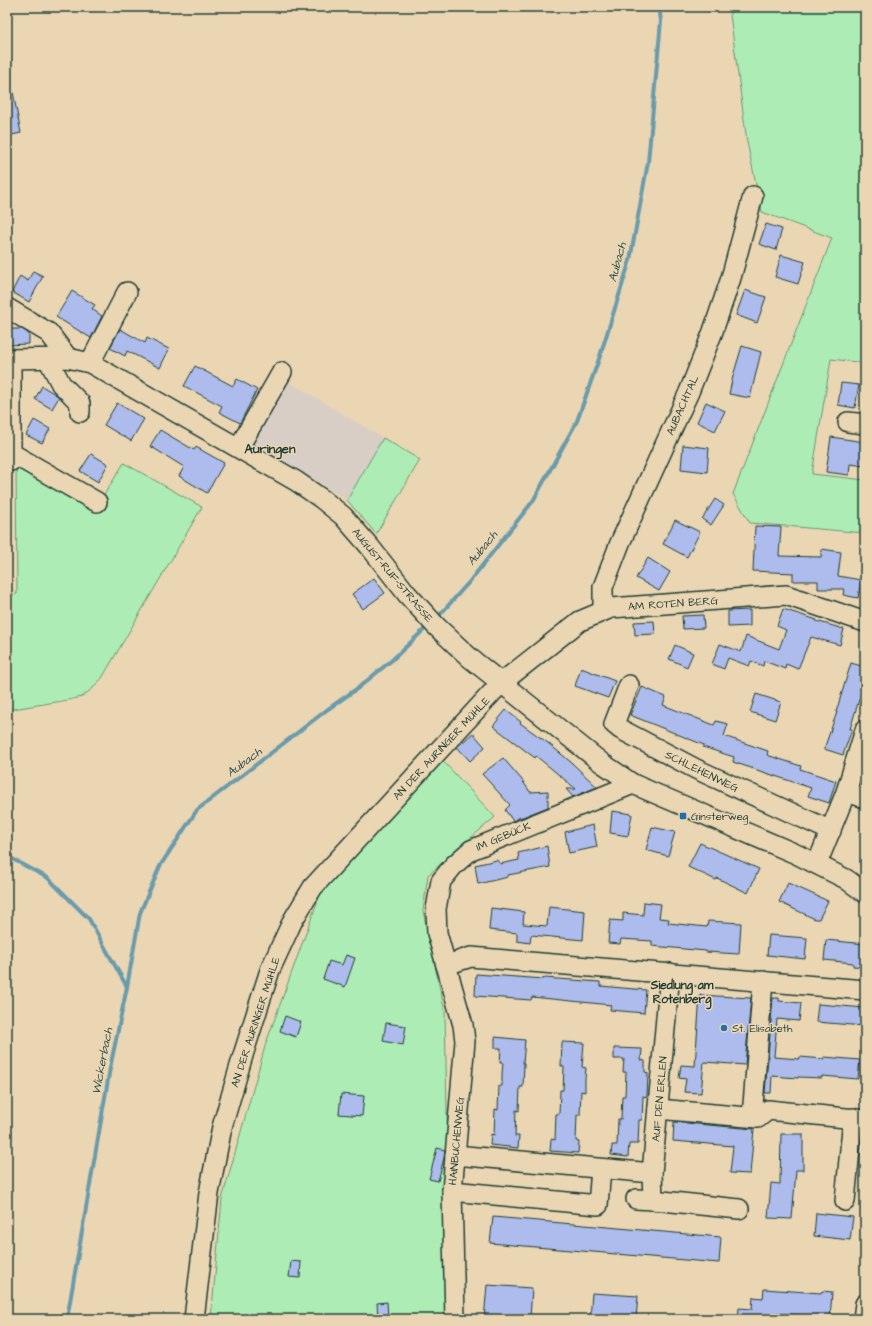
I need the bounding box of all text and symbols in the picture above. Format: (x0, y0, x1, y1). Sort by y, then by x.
water label: Aubach (604, 240, 631, 284)
street label: AUBACHTAL (663, 373, 702, 438)
district label: Auringen (245, 440, 296, 460)
street label: AUGUST-RUF-STRASSE (349, 525, 437, 626)
water label: Aubach (463, 527, 502, 569)
street label: AM ROTEN BERG (628, 593, 719, 614)
street label: AN DER AURINGER MÜHLE (389, 693, 494, 803)
water label: Aubach (223, 743, 266, 781)
street label: SCHLEHENWEG (662, 747, 741, 796)
place label: Ginsterweg (691, 809, 749, 825)
marker: Ginsterweg (678, 811, 688, 821)
street label: IM GEBÜCK (474, 818, 533, 855)
street label: AN DER AURINGER MÜHLE (227, 955, 284, 1089)
district label: Siedlung am Rotenberg (650, 977, 714, 1010)
place label: St. Elisabeth (732, 1021, 793, 1036)
marker: St. Elisabeth (719, 1023, 729, 1033)
water label: Wickerbach (88, 1025, 117, 1096)
street label: AUF DEN ERLEN (648, 1056, 671, 1142)
street label: HAINBUCHENWEG (445, 1096, 468, 1186)

